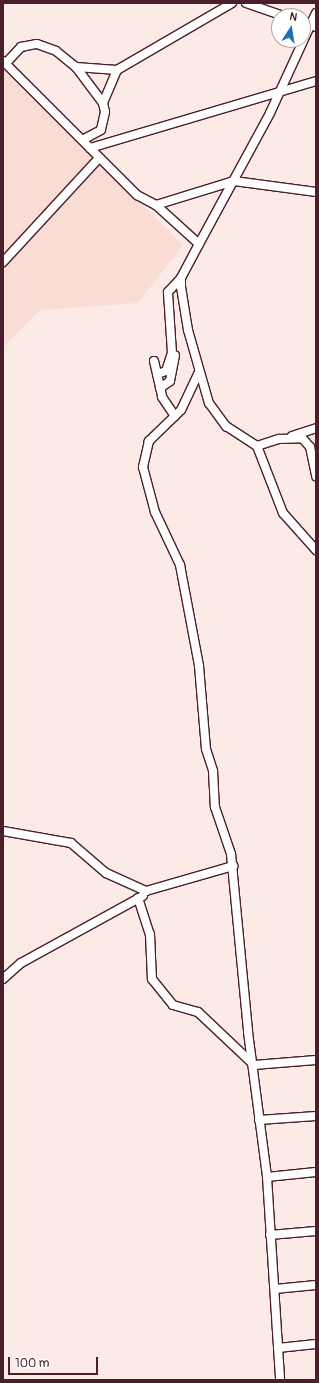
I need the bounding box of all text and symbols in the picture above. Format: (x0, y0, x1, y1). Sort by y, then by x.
north arrow (271, 8, 311, 48)
text: N (288, 10, 298, 24)
scale bar (10, 1349, 100, 1375)
text: 100 m (15, 1356, 49, 1371)

